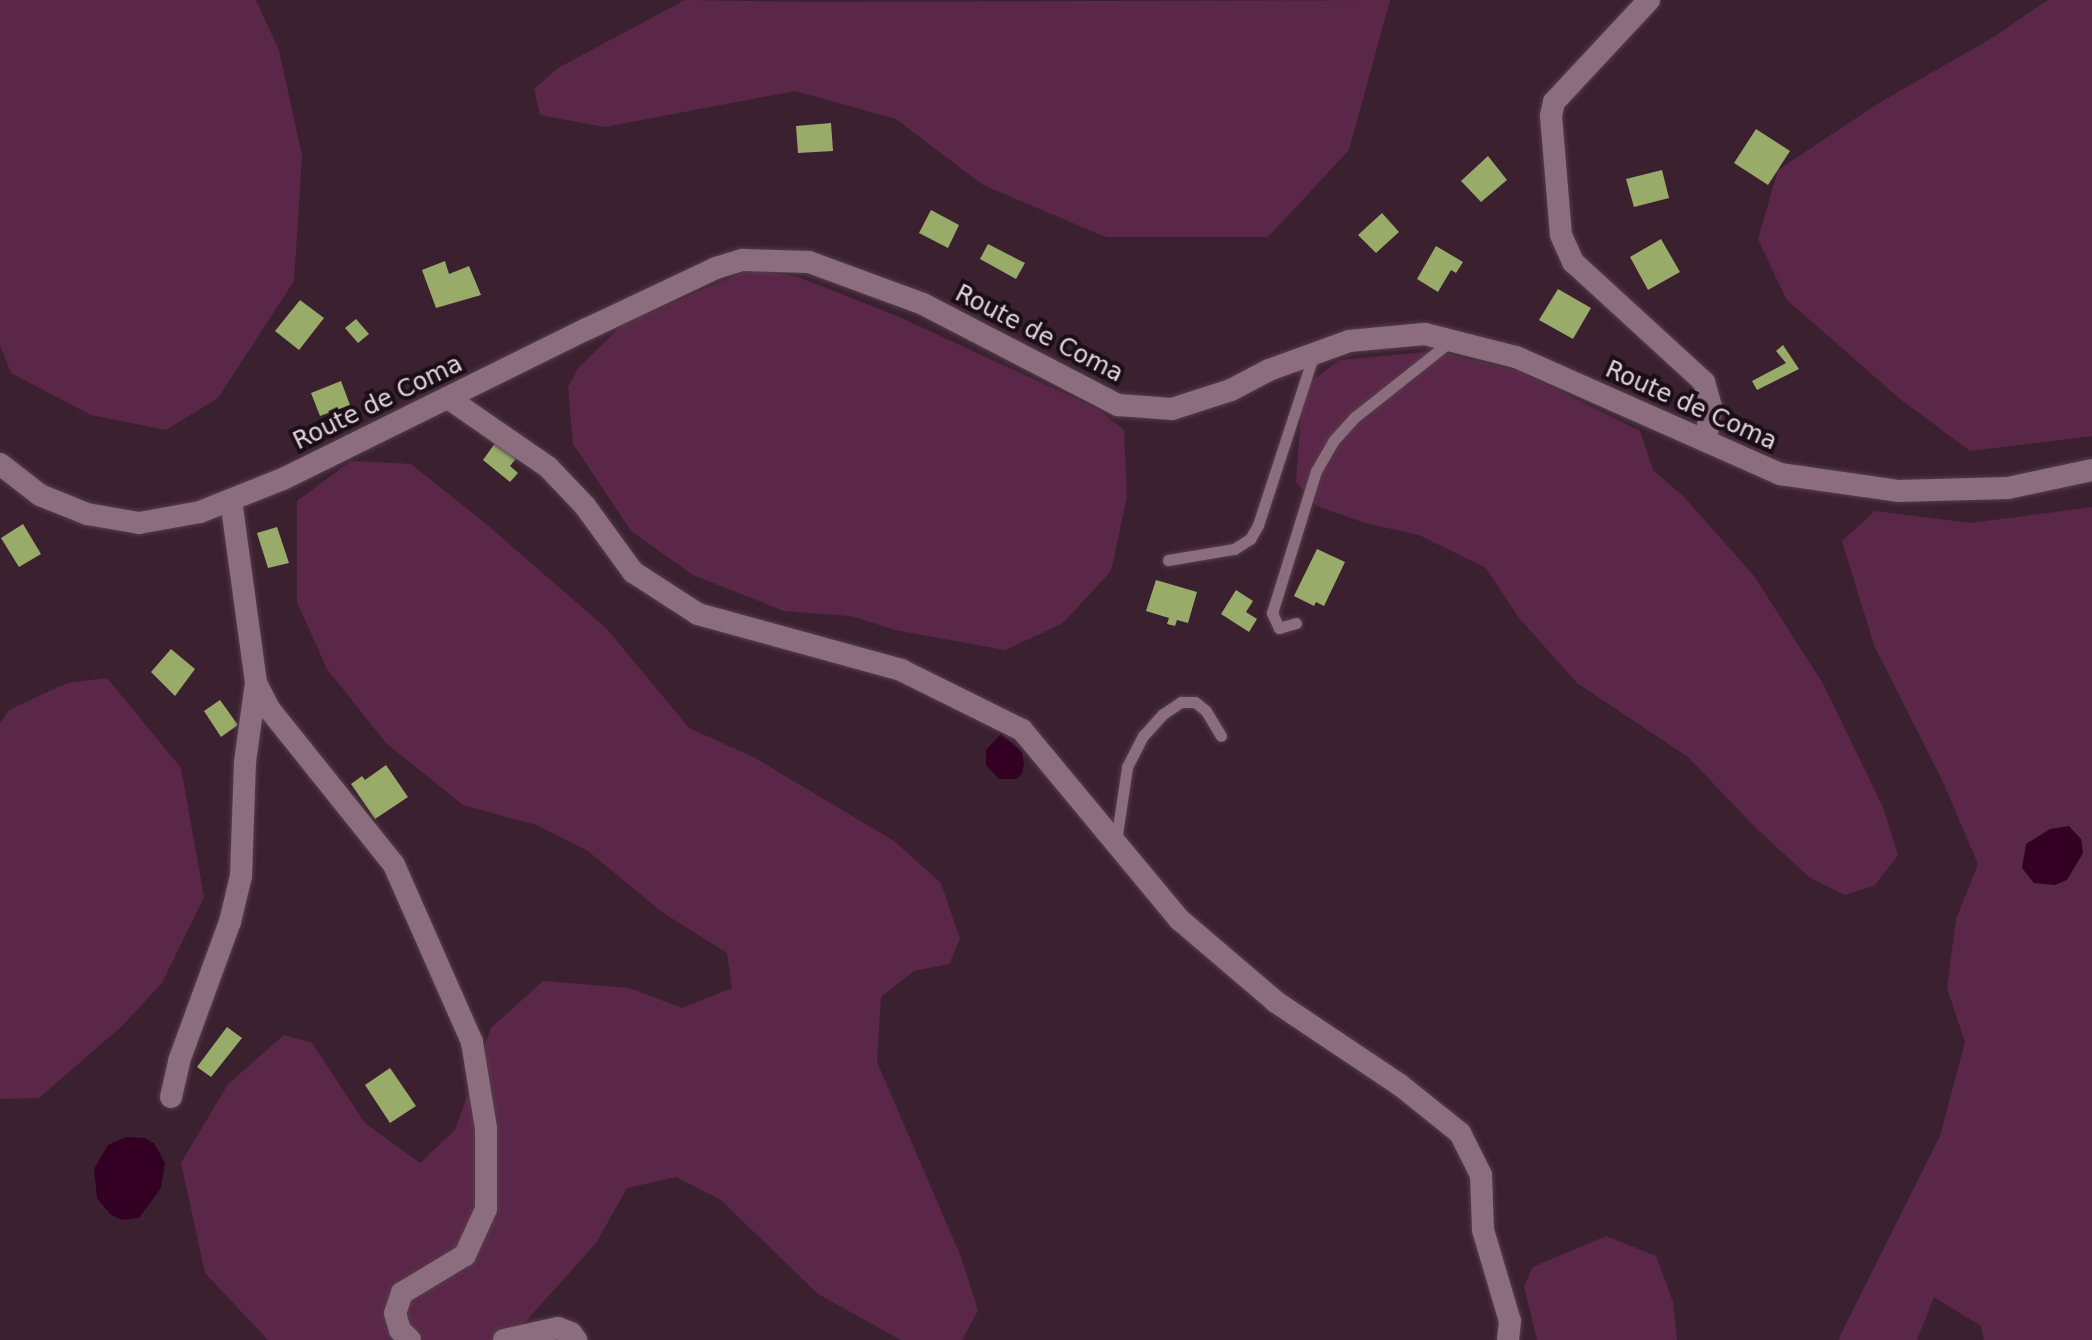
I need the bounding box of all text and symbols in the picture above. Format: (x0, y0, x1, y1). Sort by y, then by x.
street label: Route de Coma (950, 279, 1128, 389)
street label: Route de Coma (289, 350, 467, 456)
street label: Route de Coma (1601, 355, 1781, 457)

